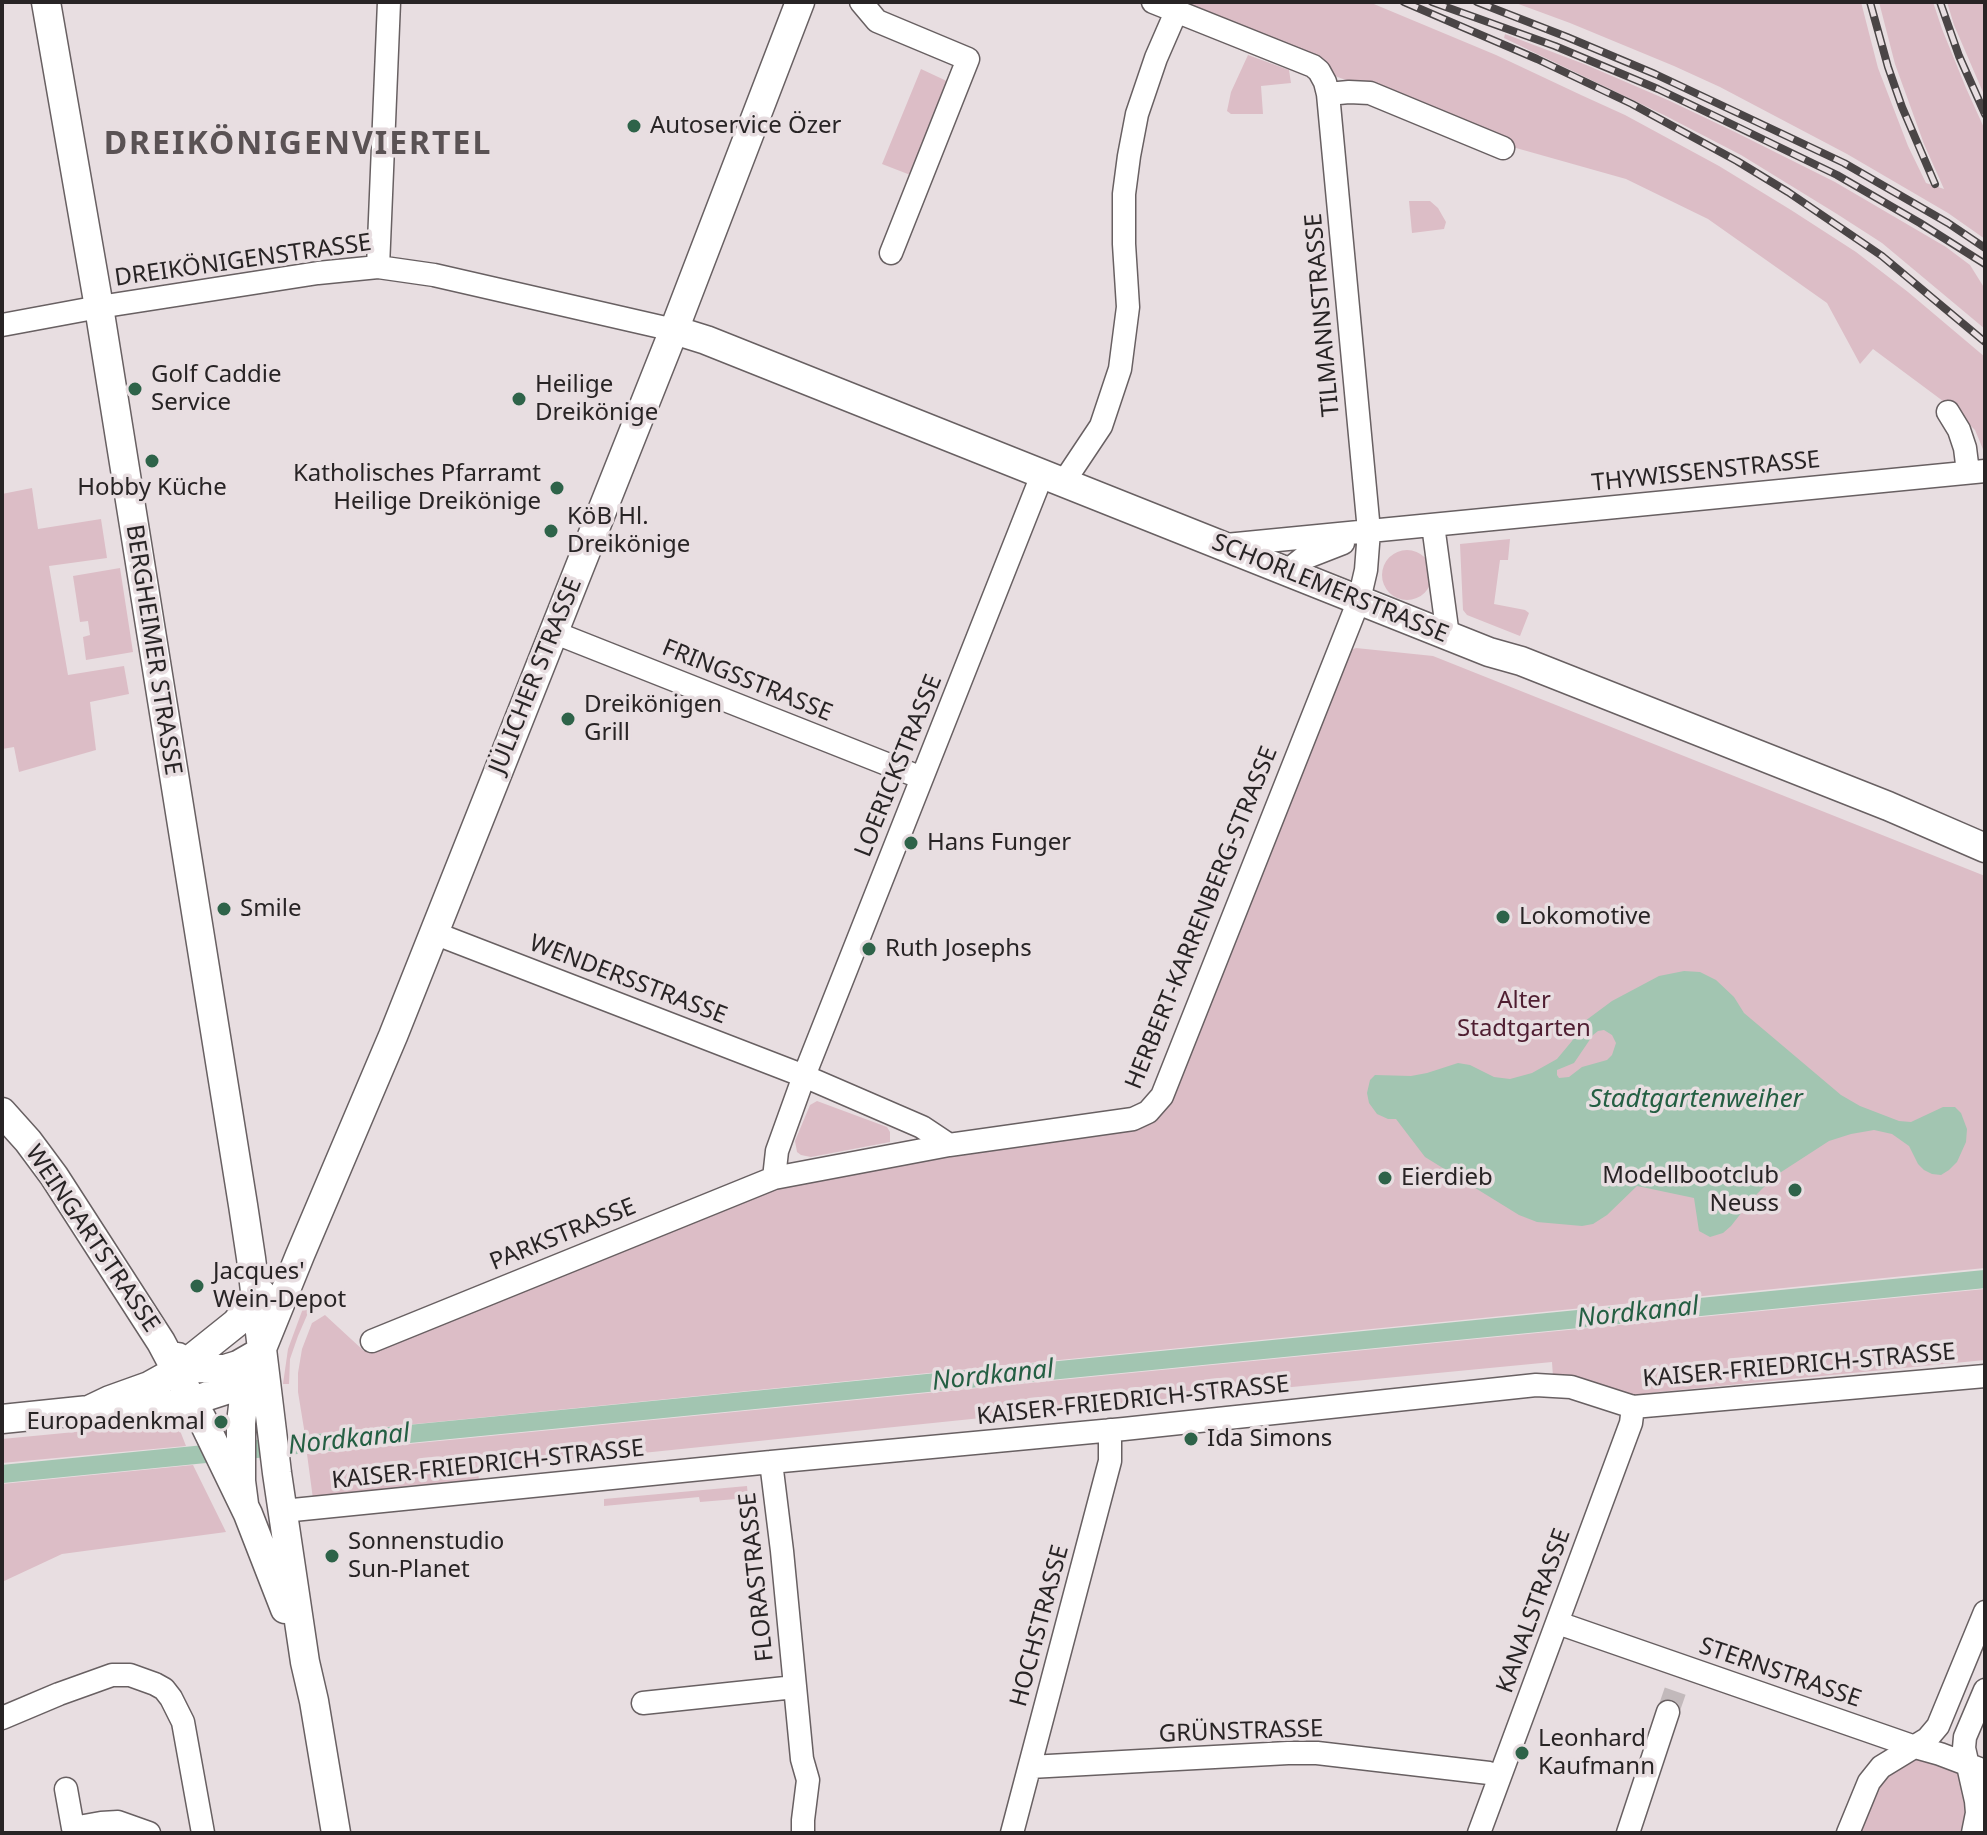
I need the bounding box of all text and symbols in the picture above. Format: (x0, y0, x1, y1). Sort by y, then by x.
place label: Autoservice Özer (650, 112, 841, 140)
marker: Autoservice Özer (625, 117, 643, 135)
district label: DREIKÖNIGENVIERTEL (104, 126, 492, 164)
street label: TILMANNSTRASSE (1300, 212, 1346, 418)
street label: DREIKÖNIGENSTRASSE (113, 229, 373, 293)
place label: Golf Caddie Service (151, 361, 282, 417)
place label: Heilige Dreikönige (535, 371, 658, 427)
marker: Golf Caddie Service (126, 380, 144, 398)
marker: Heilige Dreikönige (510, 390, 528, 408)
street label: THYWISSENSTRASSE (1590, 446, 1822, 498)
marker: Hobby Küche (143, 452, 161, 470)
place label: Katholisches Pfarramt Heilige Dreikönige (293, 460, 541, 516)
place label: Hobby Küche (77, 474, 227, 502)
marker: Katholisches Pfarramt Heilige Dreikönige (548, 479, 566, 497)
place label: KöB Hl. Dreikönige (567, 503, 690, 559)
marker: KöB Hl. Dreikönige (542, 522, 560, 540)
street label: BERGHEIMER STRASSE (119, 523, 187, 777)
street label: SCHORLEMERSTRASSE (1208, 528, 1452, 650)
street label: JÜLICHER STRASSE (484, 574, 588, 778)
street label: FRINGSSTRASSE (658, 634, 836, 728)
street label: LOERICKSTRASSE (849, 671, 949, 861)
place label: Dreikönigen Grill (584, 691, 722, 747)
marker: Dreikönigen Grill (559, 710, 577, 728)
street label: HERBERT-KARRENBERG-STRASSE (1120, 742, 1284, 1094)
place label: Hans Funger (927, 829, 1071, 857)
marker: Hans Funger (902, 834, 920, 852)
place label: Smile (240, 895, 302, 923)
marker: Smile (215, 900, 233, 918)
place label: Lokomotive (1519, 903, 1651, 931)
marker: Lokomotive (1494, 908, 1512, 926)
street label: WENDERSSTRASSE (525, 929, 731, 1031)
place label: Ruth Josephs (885, 935, 1032, 963)
marker: Ruth Josephs (860, 940, 878, 958)
park label: Alter Stadtgarten (1457, 987, 1591, 1043)
water label: Stadtgartenweiher (1589, 1084, 1803, 1116)
street label: WEINGARTSTRASSE (19, 1140, 165, 1338)
place label: Modellbootclub Neuss (1602, 1162, 1779, 1218)
place label: Eierdieb (1401, 1164, 1493, 1192)
marker: Eierdieb (1376, 1169, 1394, 1187)
marker: Modellbootclub Neuss (1786, 1181, 1804, 1199)
street label: PARKSTRASSE (486, 1193, 640, 1277)
place label: Jacques' Wein-Depot (213, 1258, 346, 1314)
marker: Jacques' Wein-Depot (188, 1277, 206, 1295)
water label: Nordkanal (1576, 1291, 1700, 1335)
street label: KAISER-FRIEDRICH-STRASSE (1641, 1338, 1957, 1394)
water label: Nordkanal (931, 1354, 1055, 1398)
street label: KAISER-FRIEDRICH-STRASSE (975, 1370, 1291, 1432)
place label: Europadenkmal (27, 1408, 205, 1436)
marker: Europadenkmal (212, 1413, 230, 1431)
water label: Nordkanal (287, 1418, 411, 1462)
place label: Ida Simons (1207, 1425, 1332, 1453)
marker: Ida Simons (1182, 1430, 1200, 1448)
street label: KAISER-FRIEDRICH-STRASSE (330, 1434, 646, 1496)
street label: FLORASTRASSE (734, 1491, 780, 1663)
street label: KANALSTRASSE (1491, 1525, 1577, 1697)
place label: Sonnenstudio Sun-Planet (348, 1528, 504, 1584)
street label: HOCHSTRASSE (1005, 1542, 1075, 1710)
marker: Sonnenstudio Sun-Planet (323, 1547, 341, 1565)
street label: STERNSTRASSE (1695, 1632, 1865, 1714)
street label: GRÜNSTRASSE (1158, 1715, 1324, 1749)
place label: Leonhard Kaufmann (1538, 1725, 1655, 1781)
marker: Leonhard Kaufmann (1513, 1744, 1531, 1762)

